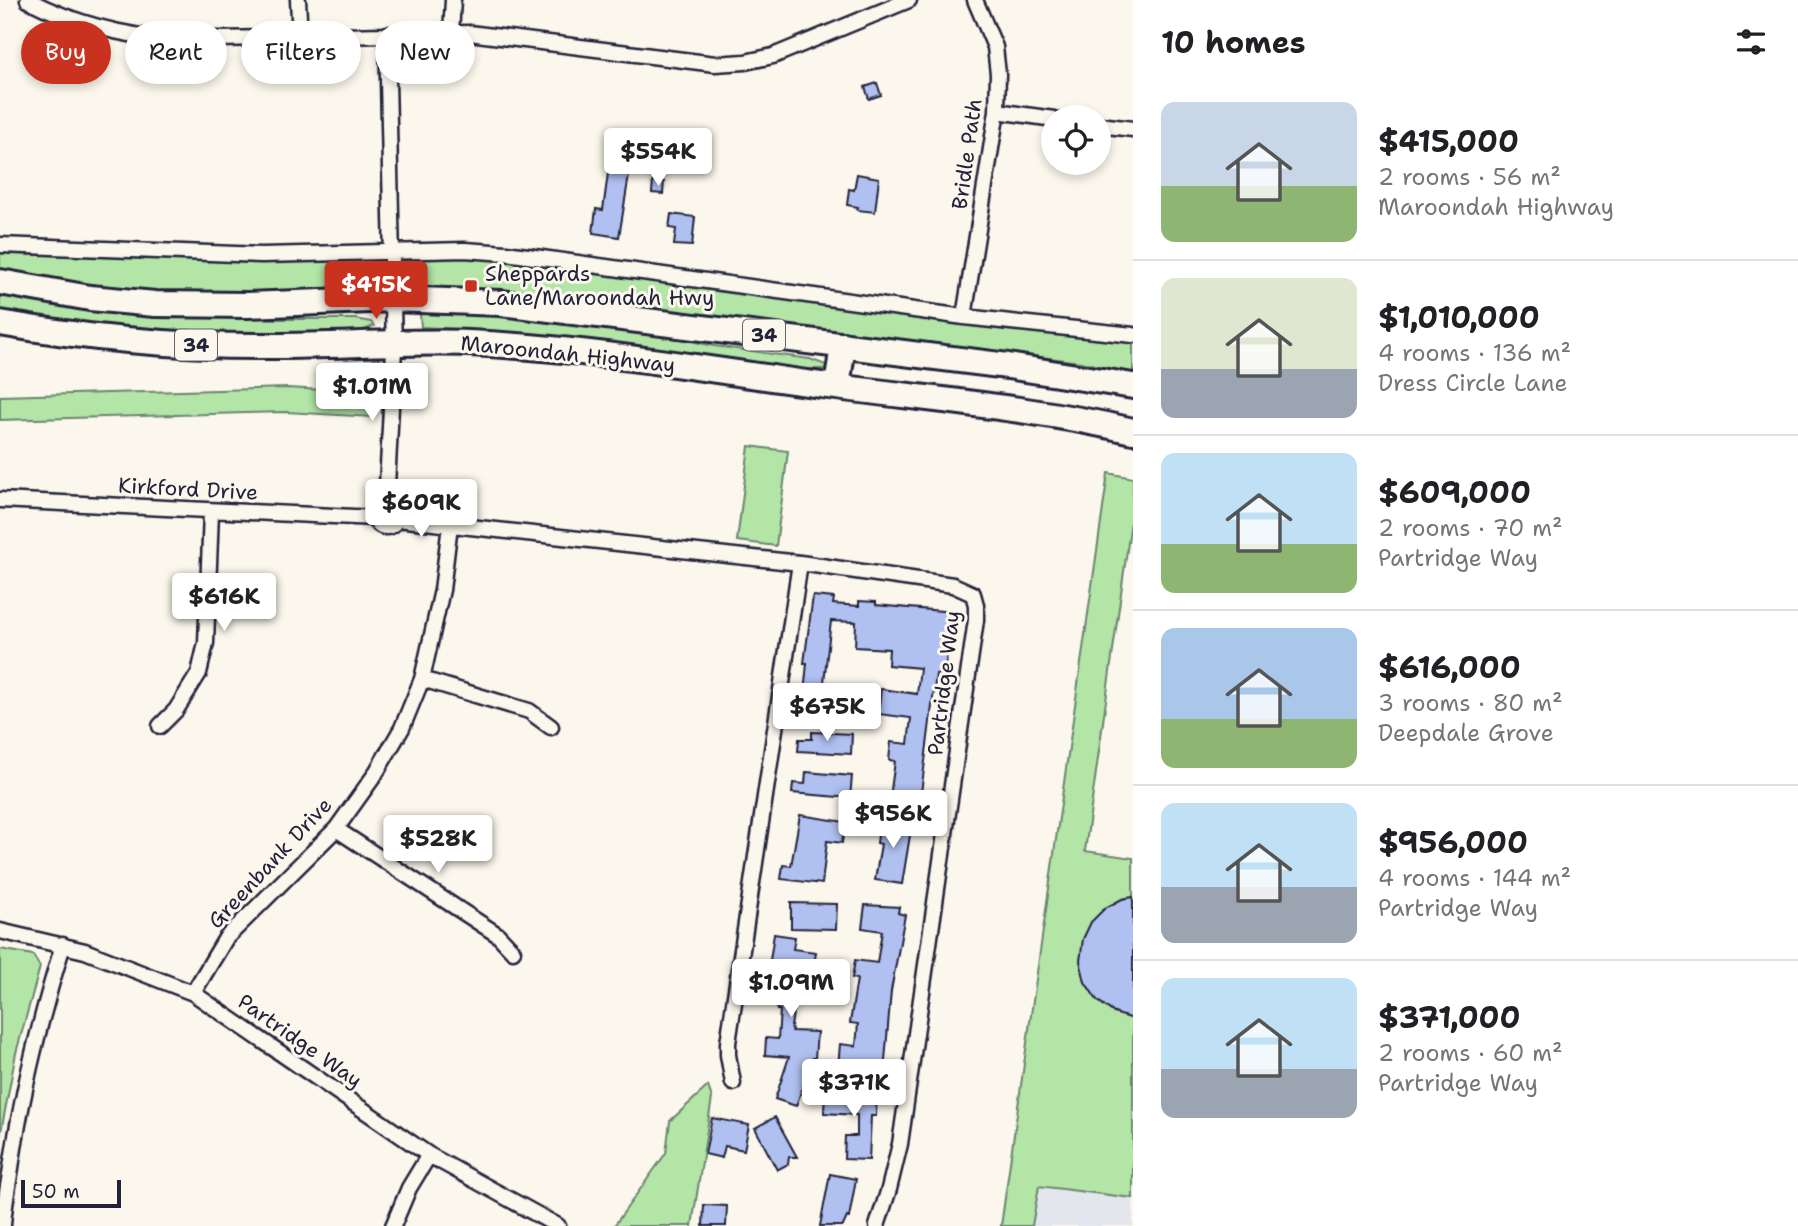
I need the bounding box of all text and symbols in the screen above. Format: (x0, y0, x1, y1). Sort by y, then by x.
chip: Buy (21, 21, 111, 84)
chip: Rent (125, 21, 227, 84)
chip: Filters (241, 21, 361, 84)
chip: New (375, 21, 475, 84)
text: 10 homes (1161, 22, 1306, 63)
icon: filters (1732, 23, 1770, 61)
street label: Bridle Path (945, 97, 989, 211)
map controls (1041, 105, 1111, 175)
button: locate (1041, 105, 1111, 175)
text: $415,000 (1378, 121, 1519, 162)
pin: $554K (609, 128, 707, 188)
icon: home (1217, 130, 1301, 214)
text: $554K (620, 136, 696, 166)
text: 2 rooms · 56 m² (1378, 162, 1561, 192)
text: Maroondah Highway (1378, 192, 1614, 222)
place label: Sheppards Lane/Maroondah Hwy (485, 260, 714, 312)
pin: $415K (327, 262, 425, 321)
text: $415K (341, 269, 411, 299)
marker: Sheppards Lane/Maroondah Hwy (463, 278, 479, 294)
text: $1,010,000 (1378, 297, 1540, 338)
icon: home (1217, 306, 1301, 390)
road number: 34 (743, 320, 785, 350)
street label: Maroondah Highway (459, 329, 677, 379)
road number: 34 (175, 330, 217, 360)
text: 4 rooms · 136 m² (1378, 338, 1571, 368)
pin: $1.01M (315, 364, 429, 423)
text: Dress Circle Lane (1378, 368, 1567, 398)
text: $1.01M (332, 371, 412, 401)
street label: Kirkford Drive (117, 471, 259, 507)
text: $609,000 (1378, 472, 1531, 513)
pin: $609K (372, 480, 470, 539)
icon: home (1217, 481, 1301, 565)
text: $609K (381, 487, 461, 517)
text: 2 rooms · 70 m² (1378, 513, 1563, 543)
text: Partridge Way (1378, 543, 1538, 573)
pin: $616K (175, 574, 273, 633)
text: $616K (188, 581, 260, 611)
street label: Partridge Way (921, 609, 967, 757)
text: $616,000 (1378, 647, 1521, 688)
icon: home (1217, 656, 1301, 740)
pin: $675K (778, 684, 876, 743)
text: 3 rooms · 80 m² (1378, 688, 1563, 718)
text: $675K (789, 691, 865, 721)
text: Deepdale Grove (1378, 718, 1554, 748)
pin: $956K (844, 790, 942, 850)
street label: Greenbank Drive (202, 791, 338, 935)
text: $956K (854, 798, 932, 828)
pin: $528K (389, 816, 487, 875)
text: $956,000 (1378, 822, 1528, 863)
text: $528K (399, 823, 477, 853)
icon: home (1217, 831, 1301, 915)
text: 4 rooms · 144 m² (1378, 863, 1571, 893)
text: Partridge Way (1378, 893, 1538, 923)
pin: $1.09M (734, 960, 848, 1019)
text: $1.09M (748, 967, 834, 997)
street label: Partridge Way (232, 988, 368, 1094)
text: $371,000 (1378, 997, 1521, 1038)
icon: home (1217, 1006, 1301, 1090)
text: 2 rooms · 60 m² (1378, 1038, 1563, 1068)
pin: $371K (805, 1060, 903, 1119)
text: $371K (818, 1067, 890, 1097)
text: Partridge Way (1378, 1068, 1538, 1098)
scale bar (21, 1177, 121, 1209)
text: 50 m (32, 1179, 80, 1204)

